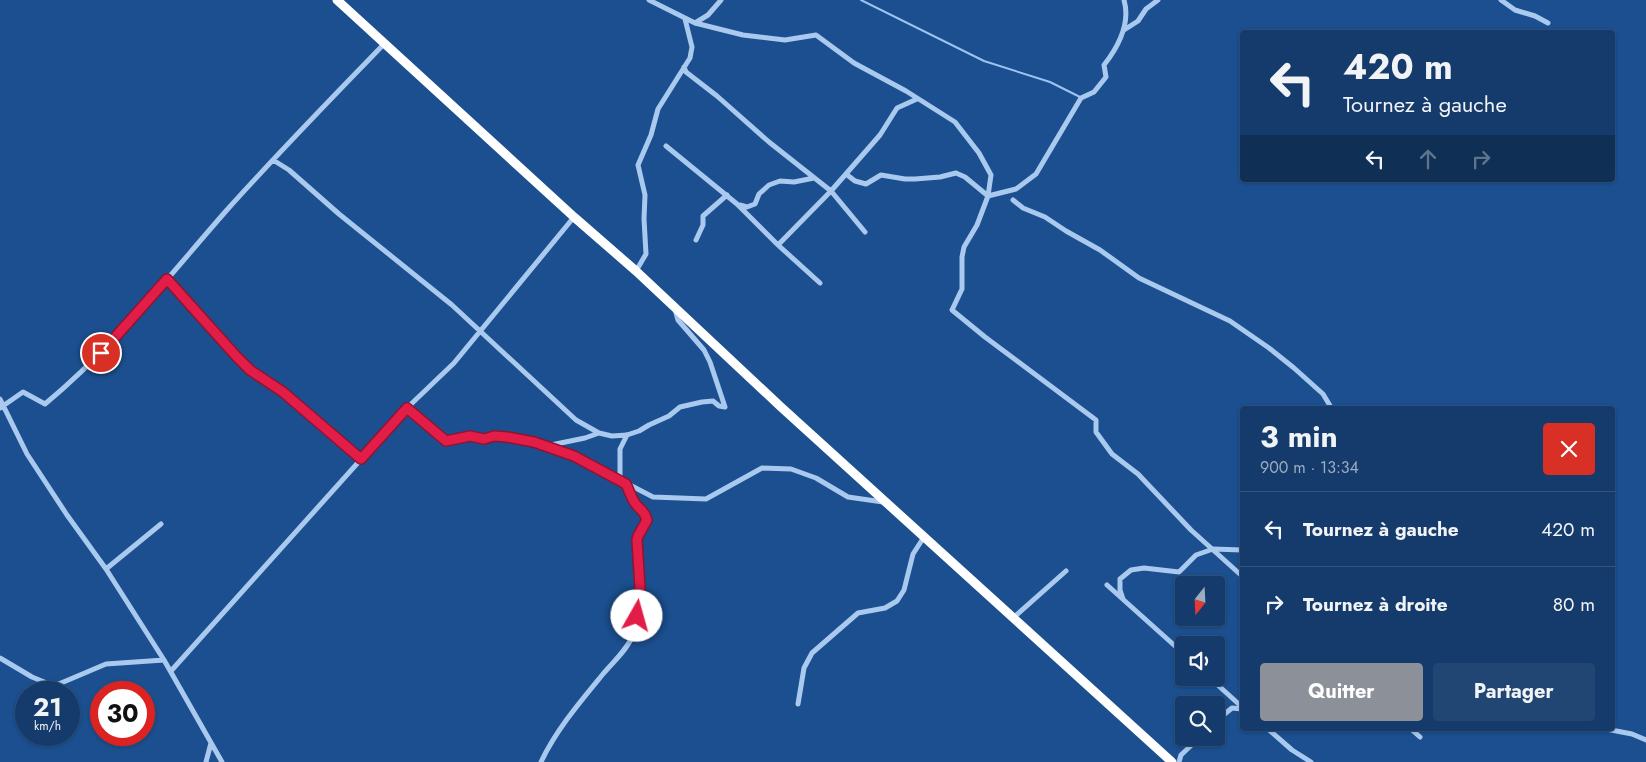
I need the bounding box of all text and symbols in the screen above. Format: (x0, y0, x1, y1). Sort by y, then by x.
text: 420 m (1343, 42, 1453, 92)
icon: left (1260, 50, 1325, 115)
text: Tournez à gauche (1343, 88, 1507, 120)
icon: left (1361, 145, 1389, 173)
icon: ahead (1414, 145, 1442, 173)
icon: right (1467, 145, 1495, 173)
pin (80, 332, 122, 374)
icon: arrive (87, 339, 115, 367)
text: 3 min (1260, 415, 1338, 458)
button: close (1543, 423, 1595, 475)
text: 900 m · 13:34 (1260, 456, 1359, 479)
icon: left (1260, 515, 1288, 543)
text: Tournez à gauche (1303, 516, 1459, 543)
text: 420 m (1541, 516, 1595, 543)
north arrow (1175, 576, 1225, 626)
map controls (1175, 576, 1225, 746)
position arrow (610, 589, 662, 641)
icon: right (1260, 590, 1288, 618)
text: Tournez à droite (1303, 591, 1448, 618)
text: 80 m (1553, 591, 1595, 618)
button: sound (1175, 636, 1225, 686)
button: Quitter (1260, 663, 1423, 721)
button: Partager (1433, 663, 1595, 721)
speed limit sign: 30 (90, 681, 155, 746)
text: 21 (33, 689, 62, 725)
button: search (1175, 696, 1225, 746)
text: km/h (34, 717, 61, 735)

